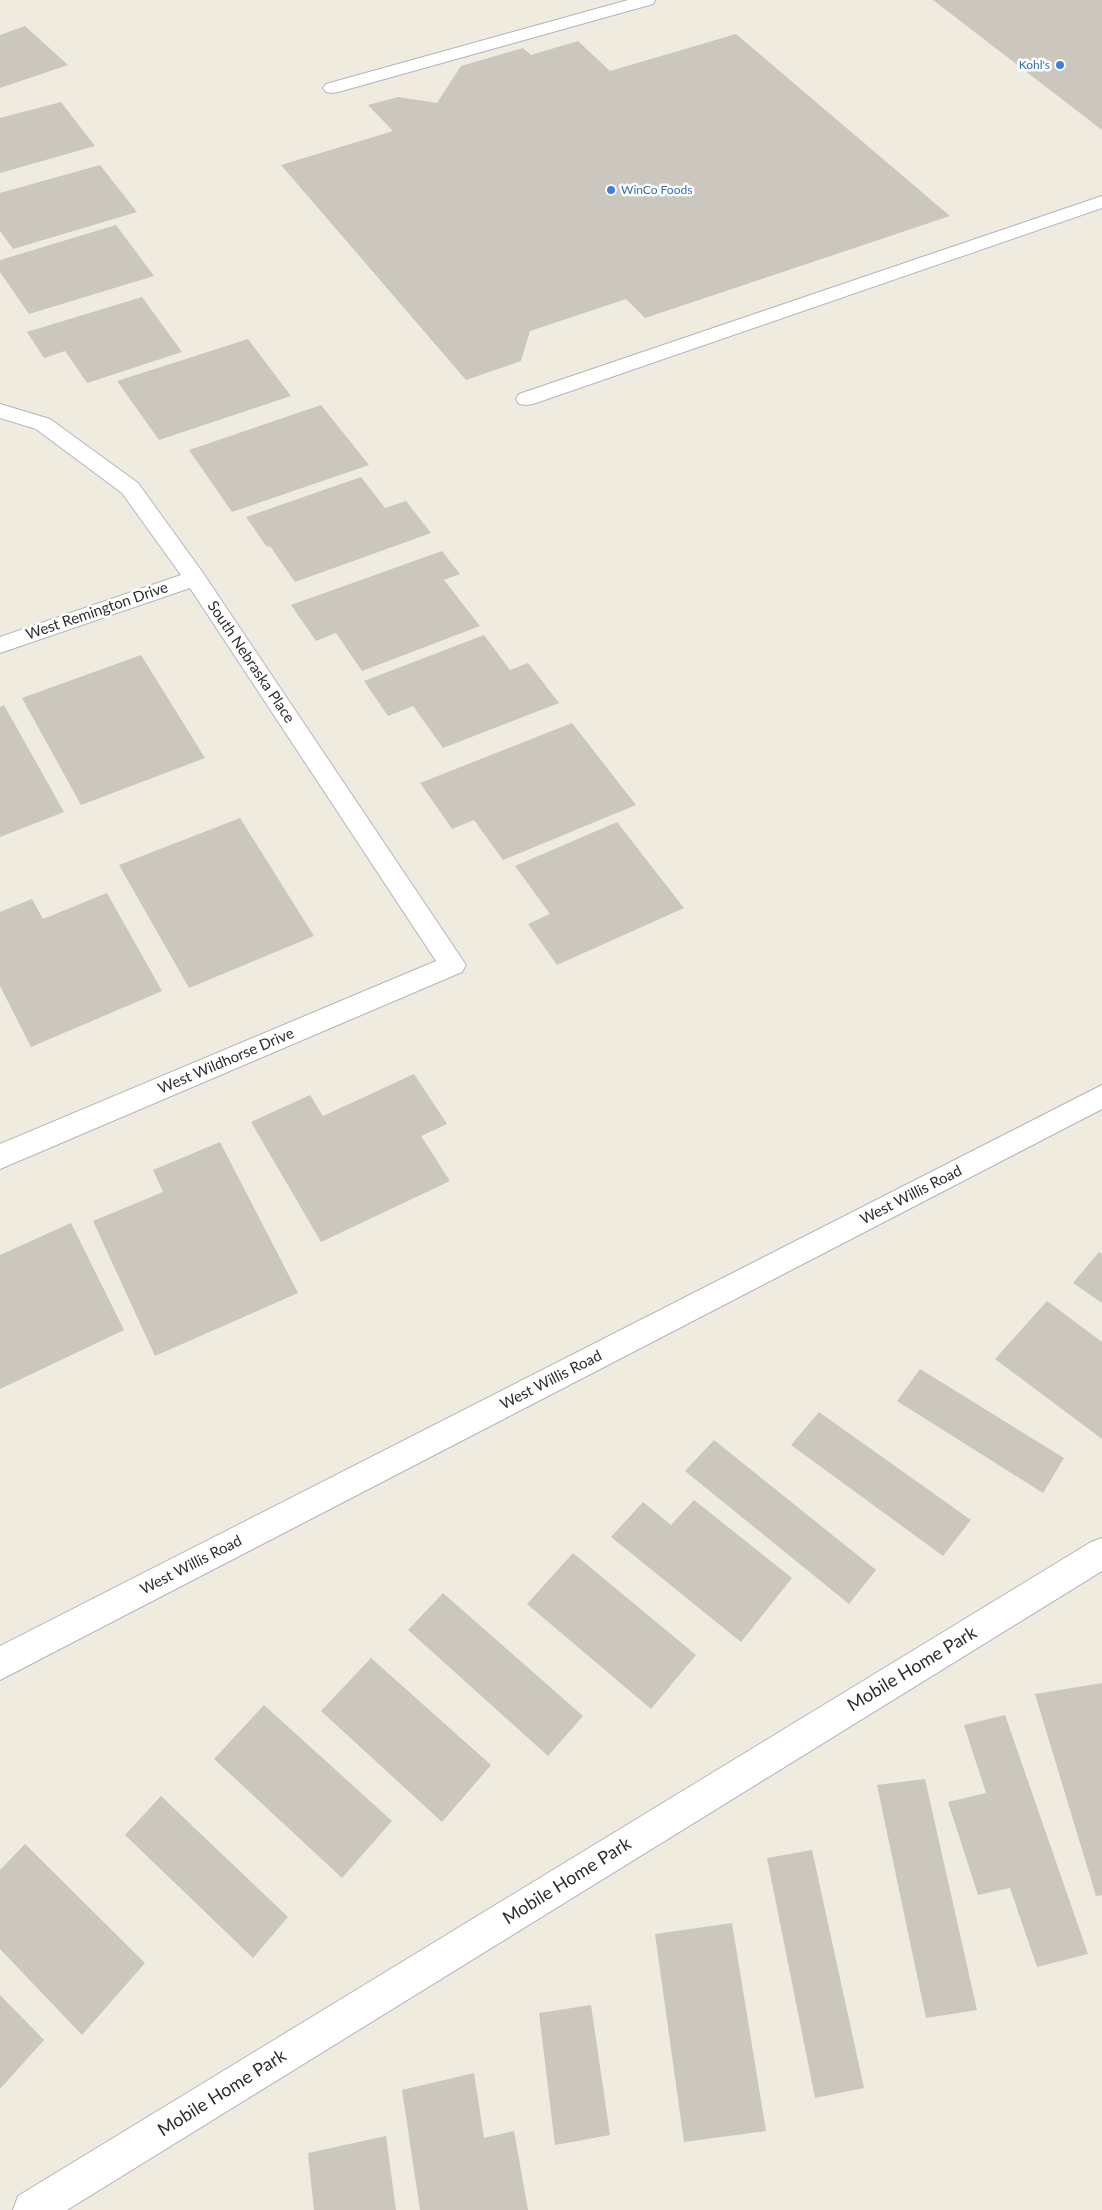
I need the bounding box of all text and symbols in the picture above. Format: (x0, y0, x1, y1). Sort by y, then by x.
place label: Kohl's (1019, 58, 1050, 72)
marker: Kohl's (1054, 59, 1066, 71)
place label: WinCo Foods (621, 183, 692, 197)
marker: WinCo Foods (605, 184, 617, 196)
street label: West Remington Drive (24, 578, 170, 644)
street label: South Nebraska Place (204, 598, 298, 726)
street label: West Wildhorse Drive (155, 1024, 297, 1098)
street label: West Willis Road (857, 1162, 965, 1228)
street label: West Willis Road (497, 1347, 605, 1413)
street label: West Willis Road (137, 1532, 245, 1598)
street label: Mobile Home Park (843, 1622, 981, 1716)
street label: Mobile Home Park (499, 1833, 635, 1929)
street label: Mobile Home Park (154, 2045, 290, 2141)

